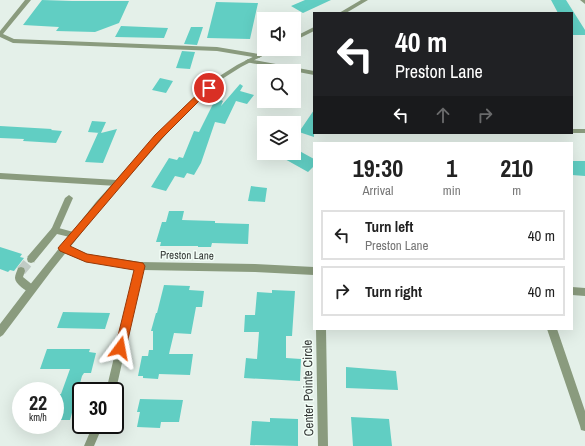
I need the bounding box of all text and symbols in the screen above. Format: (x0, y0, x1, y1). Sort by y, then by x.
map controls (257, 12, 301, 160)
button: sound (257, 12, 301, 56)
text: 40 m (395, 23, 447, 61)
icon: left (329, 28, 381, 80)
text: Preston Lane (395, 59, 483, 84)
button: search (257, 64, 301, 108)
pin (192, 71, 226, 105)
icon: arrive (198, 77, 220, 99)
icon: left (390, 104, 412, 126)
icon: ahead (432, 104, 454, 126)
icon: right (474, 104, 496, 126)
button: layers (257, 116, 301, 160)
text: 19:30 (353, 152, 403, 184)
text: 1 (446, 152, 457, 184)
text: 210 (500, 152, 533, 184)
text: Arrival (363, 182, 393, 199)
text: min (443, 182, 461, 199)
text: m (512, 182, 521, 199)
text: Turn left (365, 216, 413, 237)
icon: left (331, 224, 353, 246)
text: 40 m (528, 225, 555, 246)
text: Preston Lane (365, 237, 428, 254)
street label: Preston Lane (160, 248, 214, 262)
icon: right (331, 280, 353, 302)
text: Turn right (365, 281, 422, 302)
text: 40 m (528, 281, 555, 302)
position arrow (99, 327, 141, 369)
street label: Center Pointe Circle (299, 339, 317, 436)
speed limit sign: 30 (72, 382, 124, 434)
text: 22 (29, 389, 47, 416)
text: km/h (29, 411, 47, 424)

